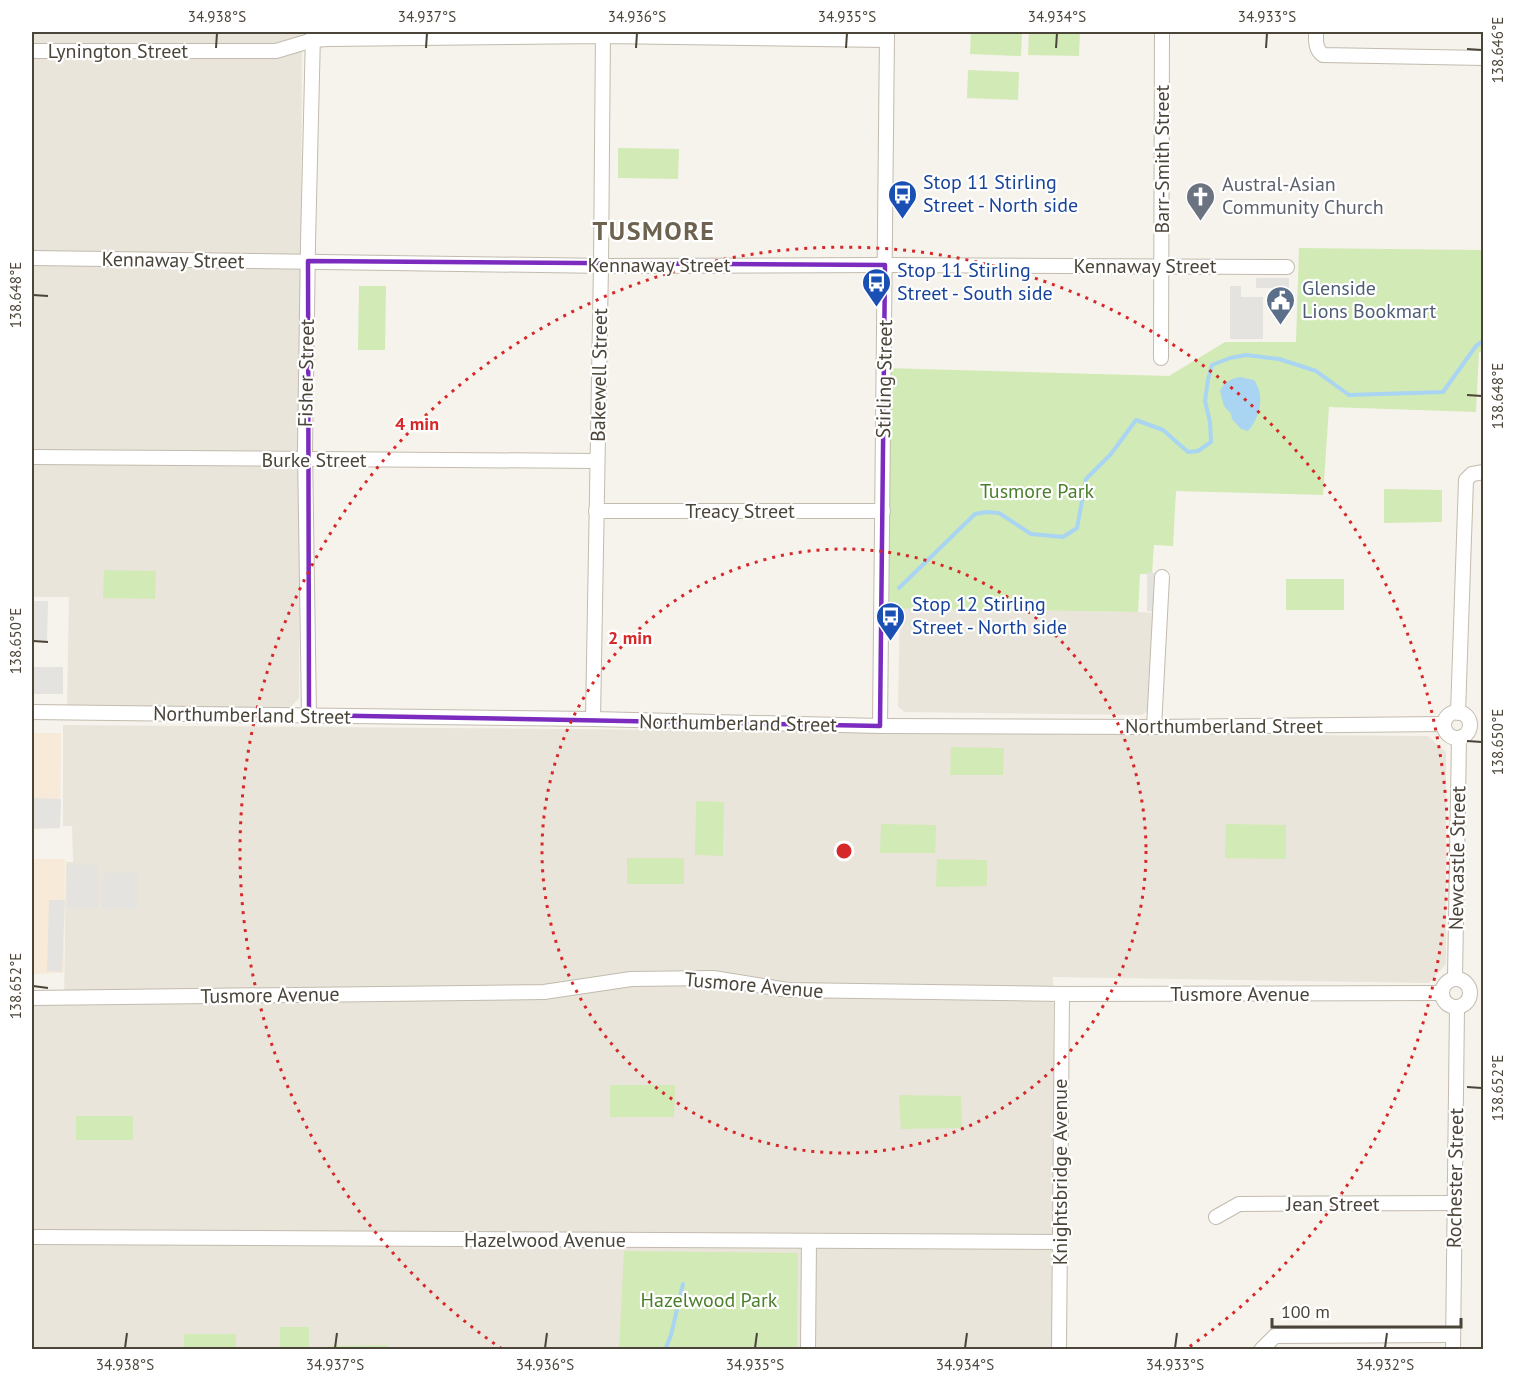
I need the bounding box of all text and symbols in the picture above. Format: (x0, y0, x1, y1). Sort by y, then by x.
text: 34.938°S (188, 7, 246, 26)
text: 34.937°S (398, 7, 456, 26)
text: 34.936°S (608, 7, 666, 26)
text: 34.935°S (818, 7, 876, 26)
text: 34.934°S (1028, 7, 1086, 26)
text: 34.933°S (1238, 7, 1296, 26)
text: 138.646°E (1488, 17, 1507, 83)
street label: Lynington Street (48, 38, 188, 64)
street label: Barr-Smith Street (1149, 84, 1175, 233)
place label: Stop 11 Stirling Street - North side (923, 169, 1078, 218)
place label: Austral-Asian Community Church (1222, 171, 1384, 220)
bus stop icon: Stop 11 Stirling Street - North side (886, 178, 918, 220)
church icon: Austral-Asian Community Church (1185, 180, 1217, 222)
district label: TUSMORE (593, 214, 715, 247)
street label: Kennaway Street (101, 246, 245, 274)
street label: Kennaway Street (588, 252, 731, 278)
street label: Kennaway Street (1074, 253, 1217, 279)
place label: Stop 11 Stirling Street - South side (897, 257, 1053, 306)
text: 138.648°E (6, 262, 25, 328)
bus stop icon: Stop 11 Stirling Street - South side (860, 266, 892, 308)
place label: Glenside Lions Bookmart (1302, 275, 1436, 324)
public building icon: Glenside Lions Bookmart (1265, 284, 1297, 326)
street label: Bakewell Street (585, 308, 613, 442)
street label: Fisher Street (292, 318, 320, 427)
street label: Stirling Street (870, 319, 898, 439)
text: 138.648°E (1488, 363, 1507, 429)
text: 4 min (395, 412, 439, 435)
street label: Burke Street (261, 447, 367, 473)
park label: Tusmore Park (980, 478, 1095, 504)
street label: Treacy Street (685, 498, 795, 524)
place label: Stop 12 Stirling Street - North side (912, 591, 1067, 640)
bus stop icon: Stop 12 Stirling Street - North side (875, 600, 907, 642)
text: 138.650°E (6, 608, 25, 674)
text: 2 min (608, 626, 652, 649)
street label: Northumberland Street (153, 700, 351, 730)
street label: Northumberland Street (639, 708, 837, 738)
text: 138.650°E (1488, 709, 1507, 775)
street label: Northumberland Street (1125, 713, 1323, 739)
street label: Newcastle Street (1443, 785, 1471, 930)
centre of rings (834, 841, 854, 861)
text: 138.652°E (6, 953, 25, 1019)
street label: Tusmore Avenue (683, 966, 825, 1004)
street label: Tusmore Avenue (200, 981, 340, 1009)
street label: Tusmore Avenue (1170, 981, 1310, 1007)
text: 138.652°E (1488, 1055, 1507, 1121)
street label: Knightsbridge Avenue (1047, 1079, 1073, 1265)
street label: Rochester Street (1441, 1107, 1469, 1248)
street label: Jean Street (1285, 1191, 1380, 1217)
street label: Hazelwood Avenue (464, 1227, 626, 1253)
park label: Hazelwood Park (641, 1287, 778, 1313)
scale bar (1272, 1291, 1461, 1329)
text: 100 m (1281, 1300, 1330, 1323)
text: 34.938°S (96, 1355, 154, 1374)
text: 34.937°S (306, 1355, 364, 1374)
text: 34.936°S (516, 1355, 574, 1374)
text: 34.935°S (726, 1355, 784, 1374)
text: 34.934°S (936, 1355, 994, 1374)
text: 34.933°S (1146, 1355, 1204, 1374)
text: 34.932°S (1356, 1355, 1414, 1374)

